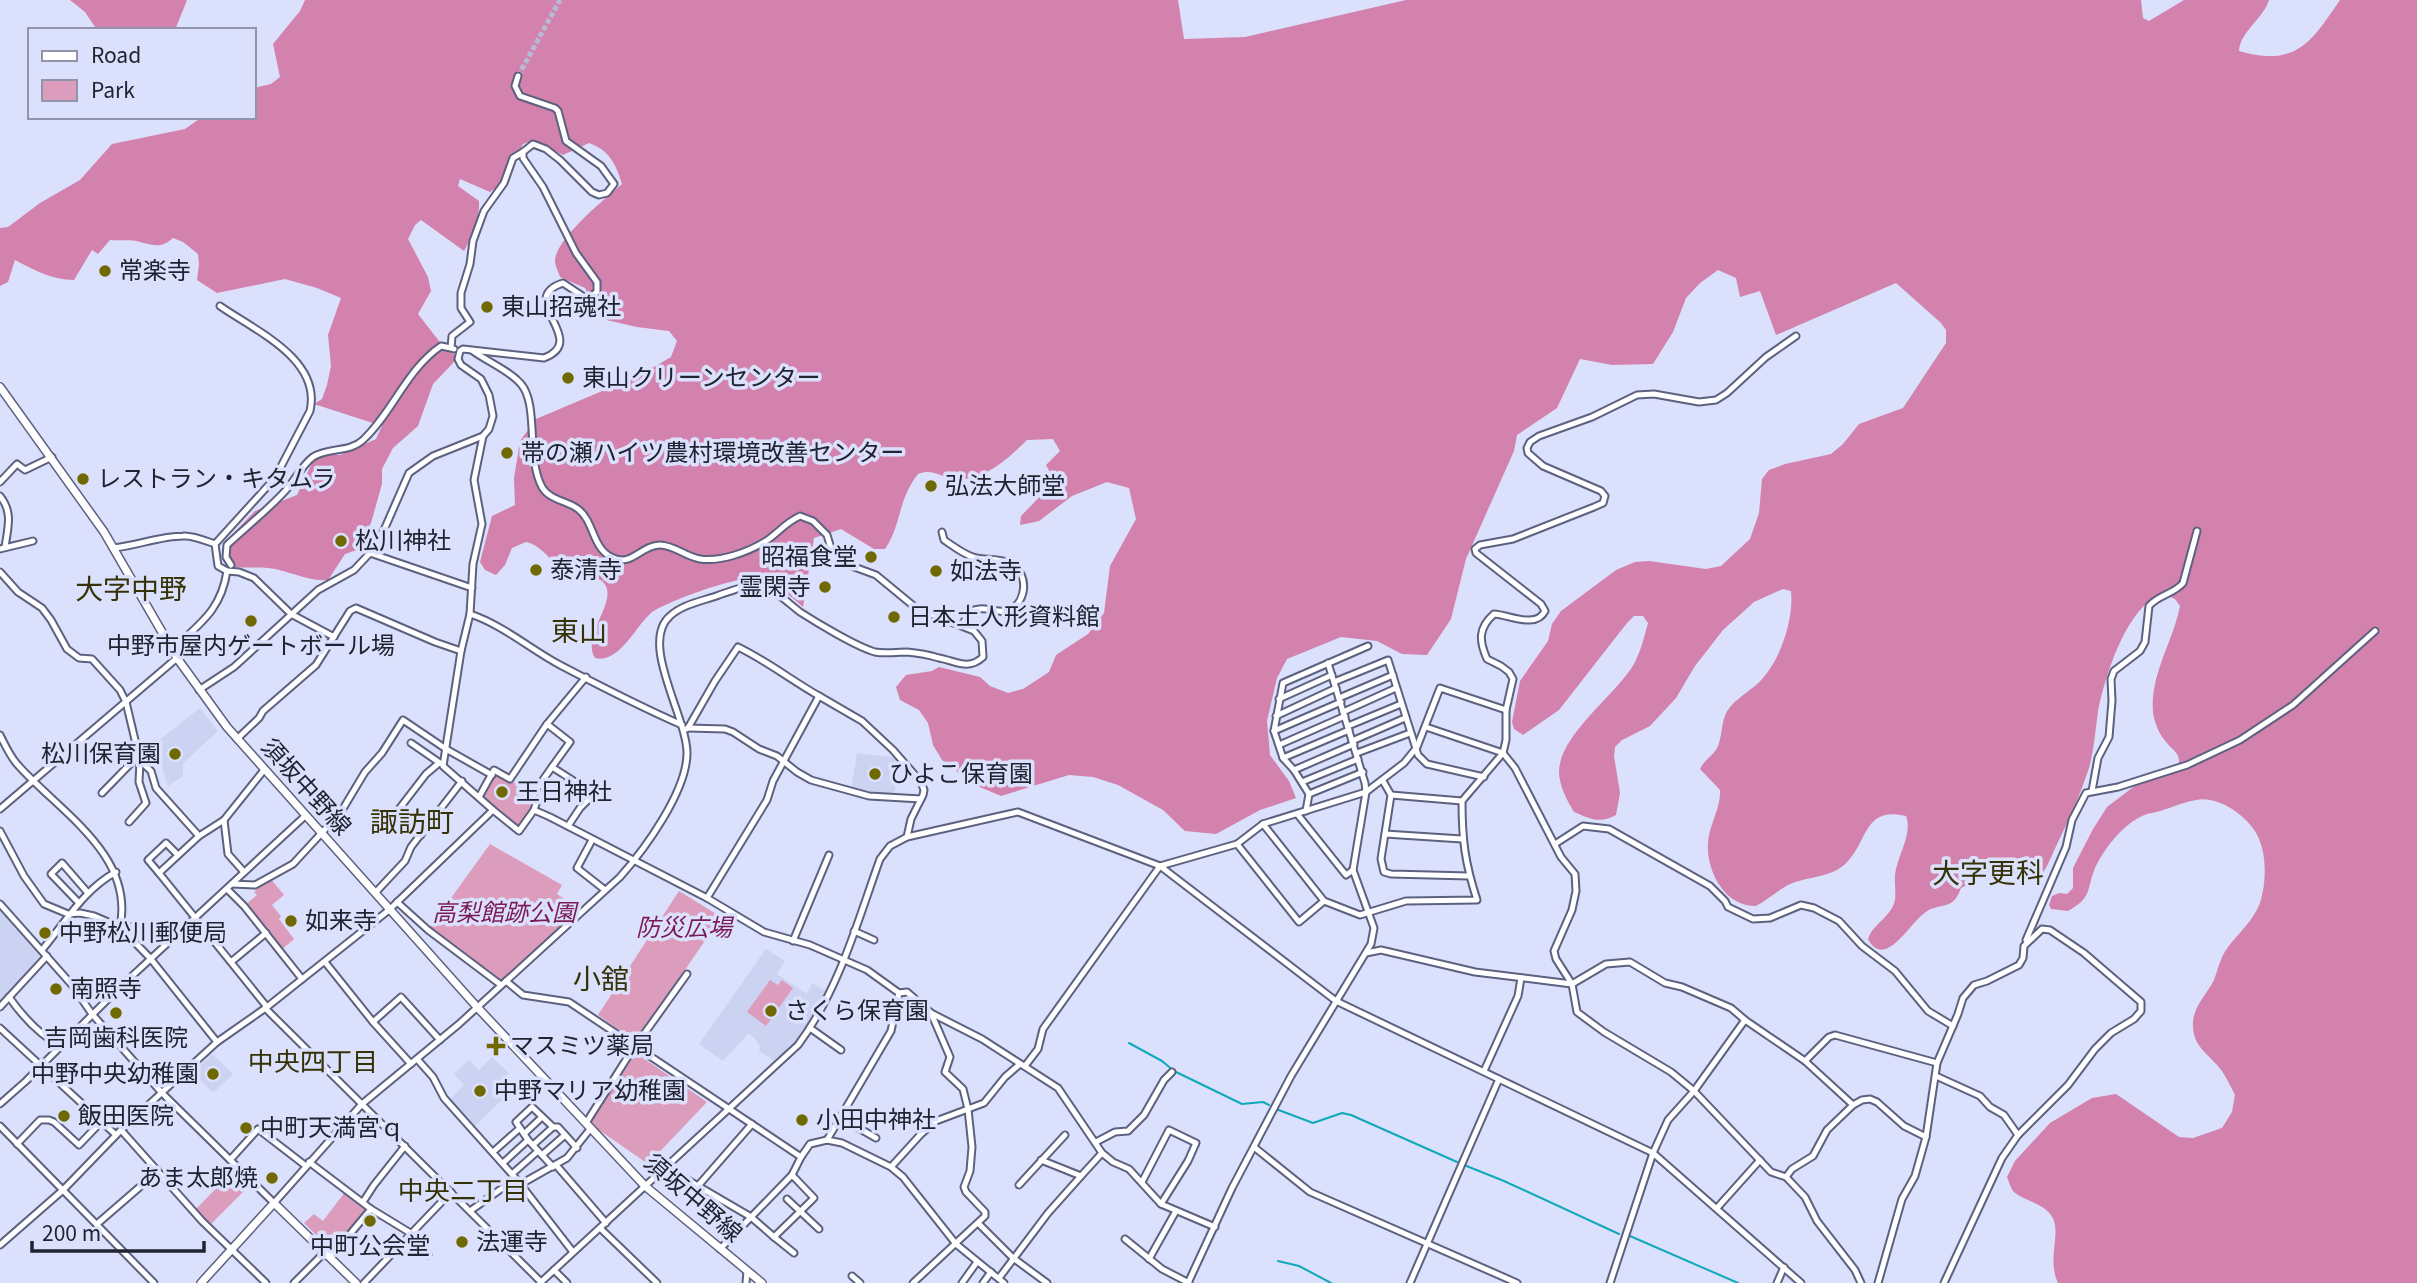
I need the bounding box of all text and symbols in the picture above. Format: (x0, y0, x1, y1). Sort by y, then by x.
legend (28, 28, 256, 119)
text: Road (91, 39, 141, 69)
text: Park (91, 74, 135, 104)
place label: 常楽寺 (119, 251, 191, 286)
marker: 常楽寺 (97, 263, 113, 279)
place label: 東山招魂社 (501, 287, 621, 322)
marker: 東山招魂社 (479, 299, 495, 315)
place label: 東山クリーンセンター (582, 358, 821, 393)
marker: 東山クリーンセンター (560, 370, 576, 386)
place label: 帯の瀬ハイツ農村環境改善センター (521, 433, 905, 468)
marker: 帯の瀬ハイツ農村環境改善センター (499, 445, 515, 461)
place label: レストラン・キタムラ (97, 459, 336, 494)
place label: 弘法大師堂 (945, 466, 1065, 501)
marker: レストラン・キタムラ (75, 471, 91, 487)
marker: 弘法大師堂 (923, 478, 939, 494)
place label: 松川神社 (355, 521, 451, 556)
marker: 松川神社 (333, 533, 349, 549)
place label: 昭福食堂 (761, 537, 857, 572)
marker: 昭福食堂 (863, 549, 879, 565)
place label: 泰清寺 (550, 550, 622, 585)
place label: 如法寺 (950, 551, 1022, 586)
marker: 泰清寺 (528, 562, 544, 578)
marker: 如法寺 (928, 563, 944, 579)
district label: 大字中野 (75, 567, 187, 607)
place label: 霊閑寺 (739, 567, 811, 602)
marker: 霊閑寺 (817, 579, 833, 595)
place label: 日本土人形資料館 (908, 597, 1100, 632)
district label: 東山 (551, 609, 607, 649)
marker: 日本土人形資料館 (886, 609, 902, 625)
marker: 中野市屋内ゲートボール場 (243, 613, 259, 629)
place label: 中野市屋内ゲートボール場 (107, 626, 395, 661)
street label: 須坂中野線 (255, 729, 361, 842)
place label: 松川保育園 (41, 734, 161, 769)
marker: 松川保育園 (167, 746, 183, 762)
place label: ひよこ保育園 (889, 754, 1033, 789)
marker: ひよこ保育園 (867, 766, 883, 782)
place label: 王日神社 (516, 772, 612, 807)
marker: 王日神社 (494, 784, 510, 800)
district label: 諏訪町 (370, 800, 454, 840)
district label: 大字更科 (1932, 851, 2044, 891)
park label: 高梨館跡公園 (432, 893, 579, 928)
place label: 如来寺 (305, 901, 377, 936)
park label: 防災広場 (636, 908, 735, 943)
place label: 中野松川郵便局 (59, 913, 227, 948)
marker: 如来寺 (283, 913, 299, 929)
marker: 中野松川郵便局 (37, 925, 53, 941)
district label: 小舘 (573, 957, 629, 997)
place label: 南照寺 (70, 969, 142, 1004)
marker: 南照寺 (48, 981, 64, 997)
place label: さくら保育園 (785, 991, 929, 1026)
marker: さくら保育園 (763, 1003, 779, 1019)
marker: 吉岡歯科医院 (108, 1005, 124, 1021)
place label: 吉岡歯科医院 (44, 1018, 188, 1053)
place label: マスミツ薬局 (510, 1026, 654, 1061)
marker: マスミツ薬局 (488, 1038, 504, 1054)
district label: 中央四丁目 (248, 1041, 378, 1078)
place label: 中野中央幼稚園 (31, 1054, 199, 1089)
marker: 中野中央幼稚園 (205, 1066, 221, 1082)
place label: 中野マリア幼稚園 (494, 1071, 686, 1106)
marker: 中野マリア幼稚園 (472, 1083, 488, 1099)
place label: 飯田医院 (78, 1096, 174, 1131)
place label: 小田中神社 (816, 1100, 936, 1135)
marker: 飯田医院 (56, 1108, 72, 1124)
place label: 中町天満宮ｑ (260, 1108, 404, 1143)
marker: 小田中神社 (794, 1112, 810, 1128)
marker: 中町天満宮ｑ (238, 1120, 254, 1136)
street label: 須坂中野線 (638, 1144, 751, 1249)
place label: あま太郎焼 (138, 1158, 258, 1193)
marker: あま太郎焼 (264, 1170, 280, 1186)
district label: 中央二丁目 (398, 1170, 528, 1207)
scale bar (32, 1210, 203, 1254)
marker: 中町公会堂 (362, 1213, 378, 1229)
text: 200 m (42, 1217, 101, 1247)
place label: 法運寺 (476, 1222, 548, 1257)
place label: 中町公会堂 (310, 1226, 430, 1261)
marker: 法運寺 (454, 1234, 470, 1250)

